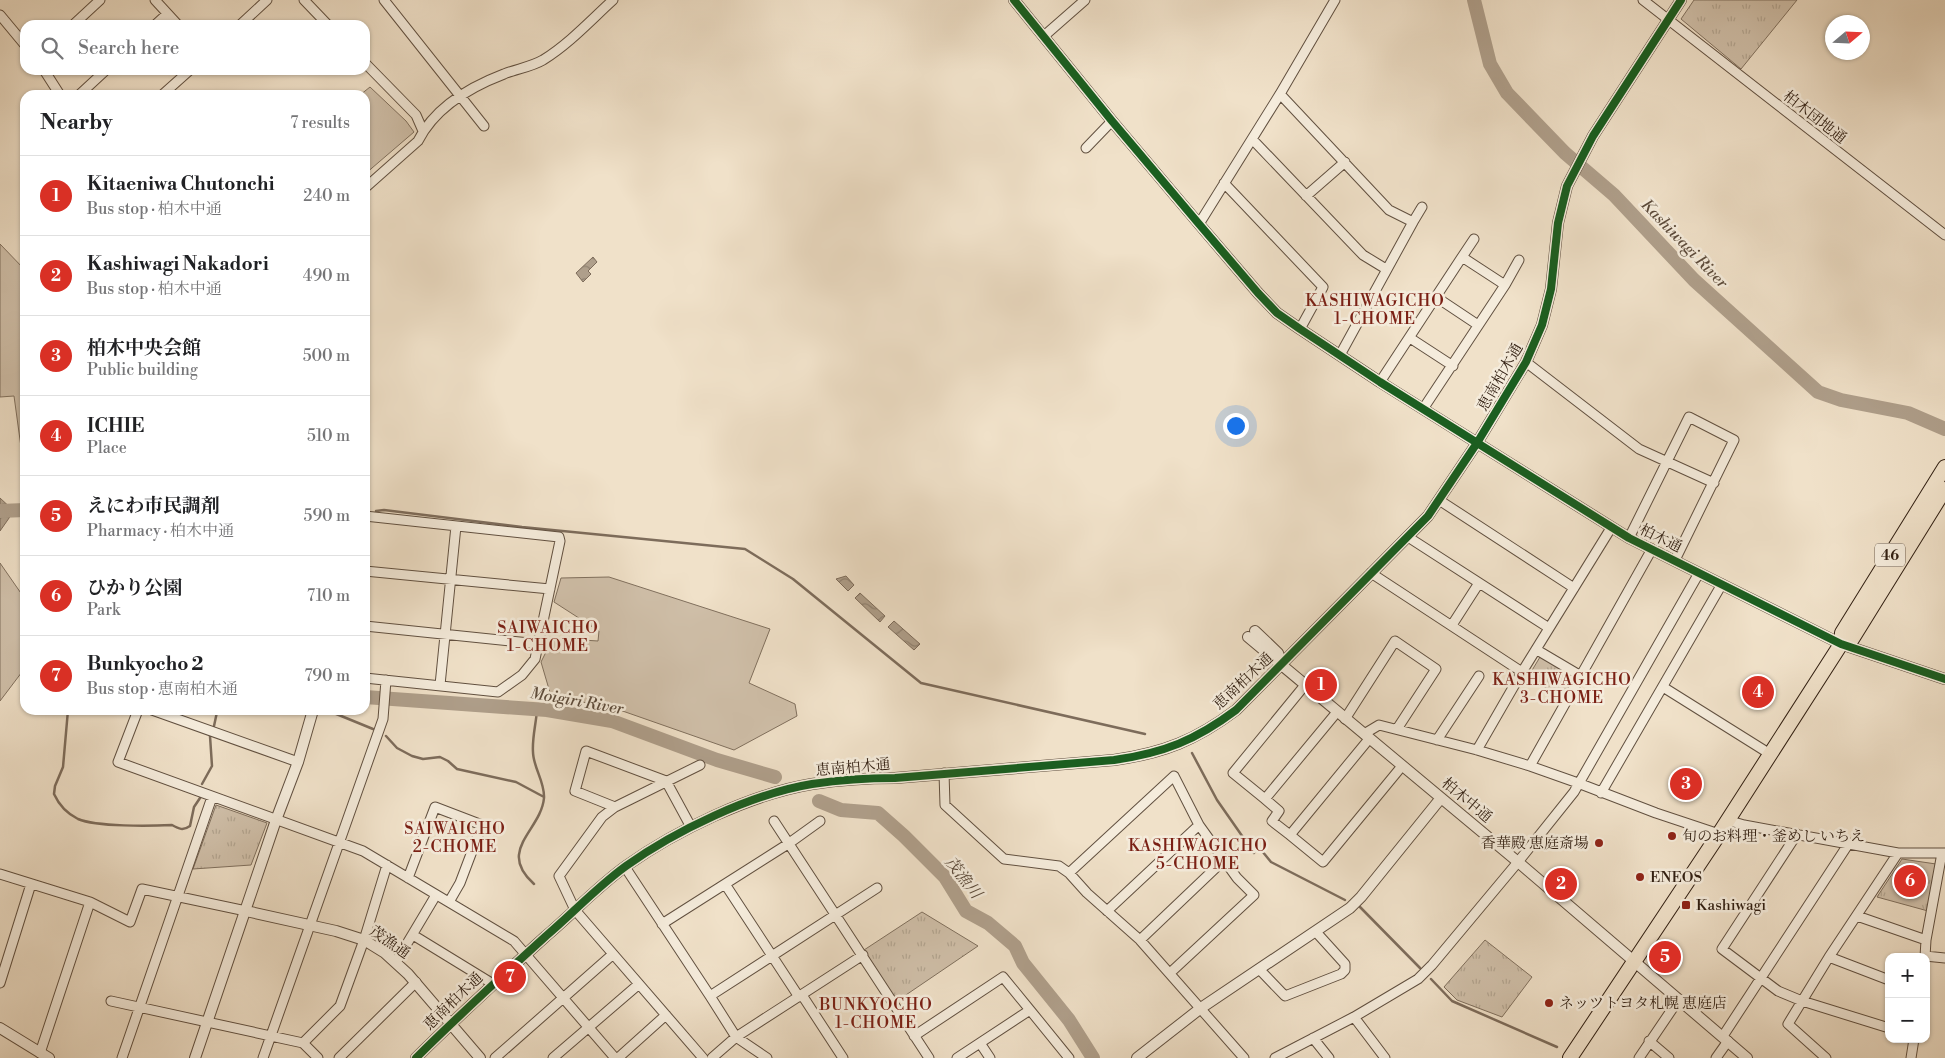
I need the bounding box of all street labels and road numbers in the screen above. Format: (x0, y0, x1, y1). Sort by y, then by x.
street label: 柏木団地通 (1779, 87, 1850, 148)
street label: 恵南柏木通 (1473, 340, 1527, 414)
street label: 柏木通 (1636, 520, 1685, 557)
road number: 46 (1875, 544, 1905, 566)
street label: 恵南柏木通 (1209, 649, 1277, 714)
street label: 恵南柏木通 (815, 755, 891, 780)
street label: 柏木中通 (1438, 774, 1496, 827)
street label: 茂漁通 (366, 922, 414, 963)
street label: 恵南柏木通 (420, 968, 487, 1034)

